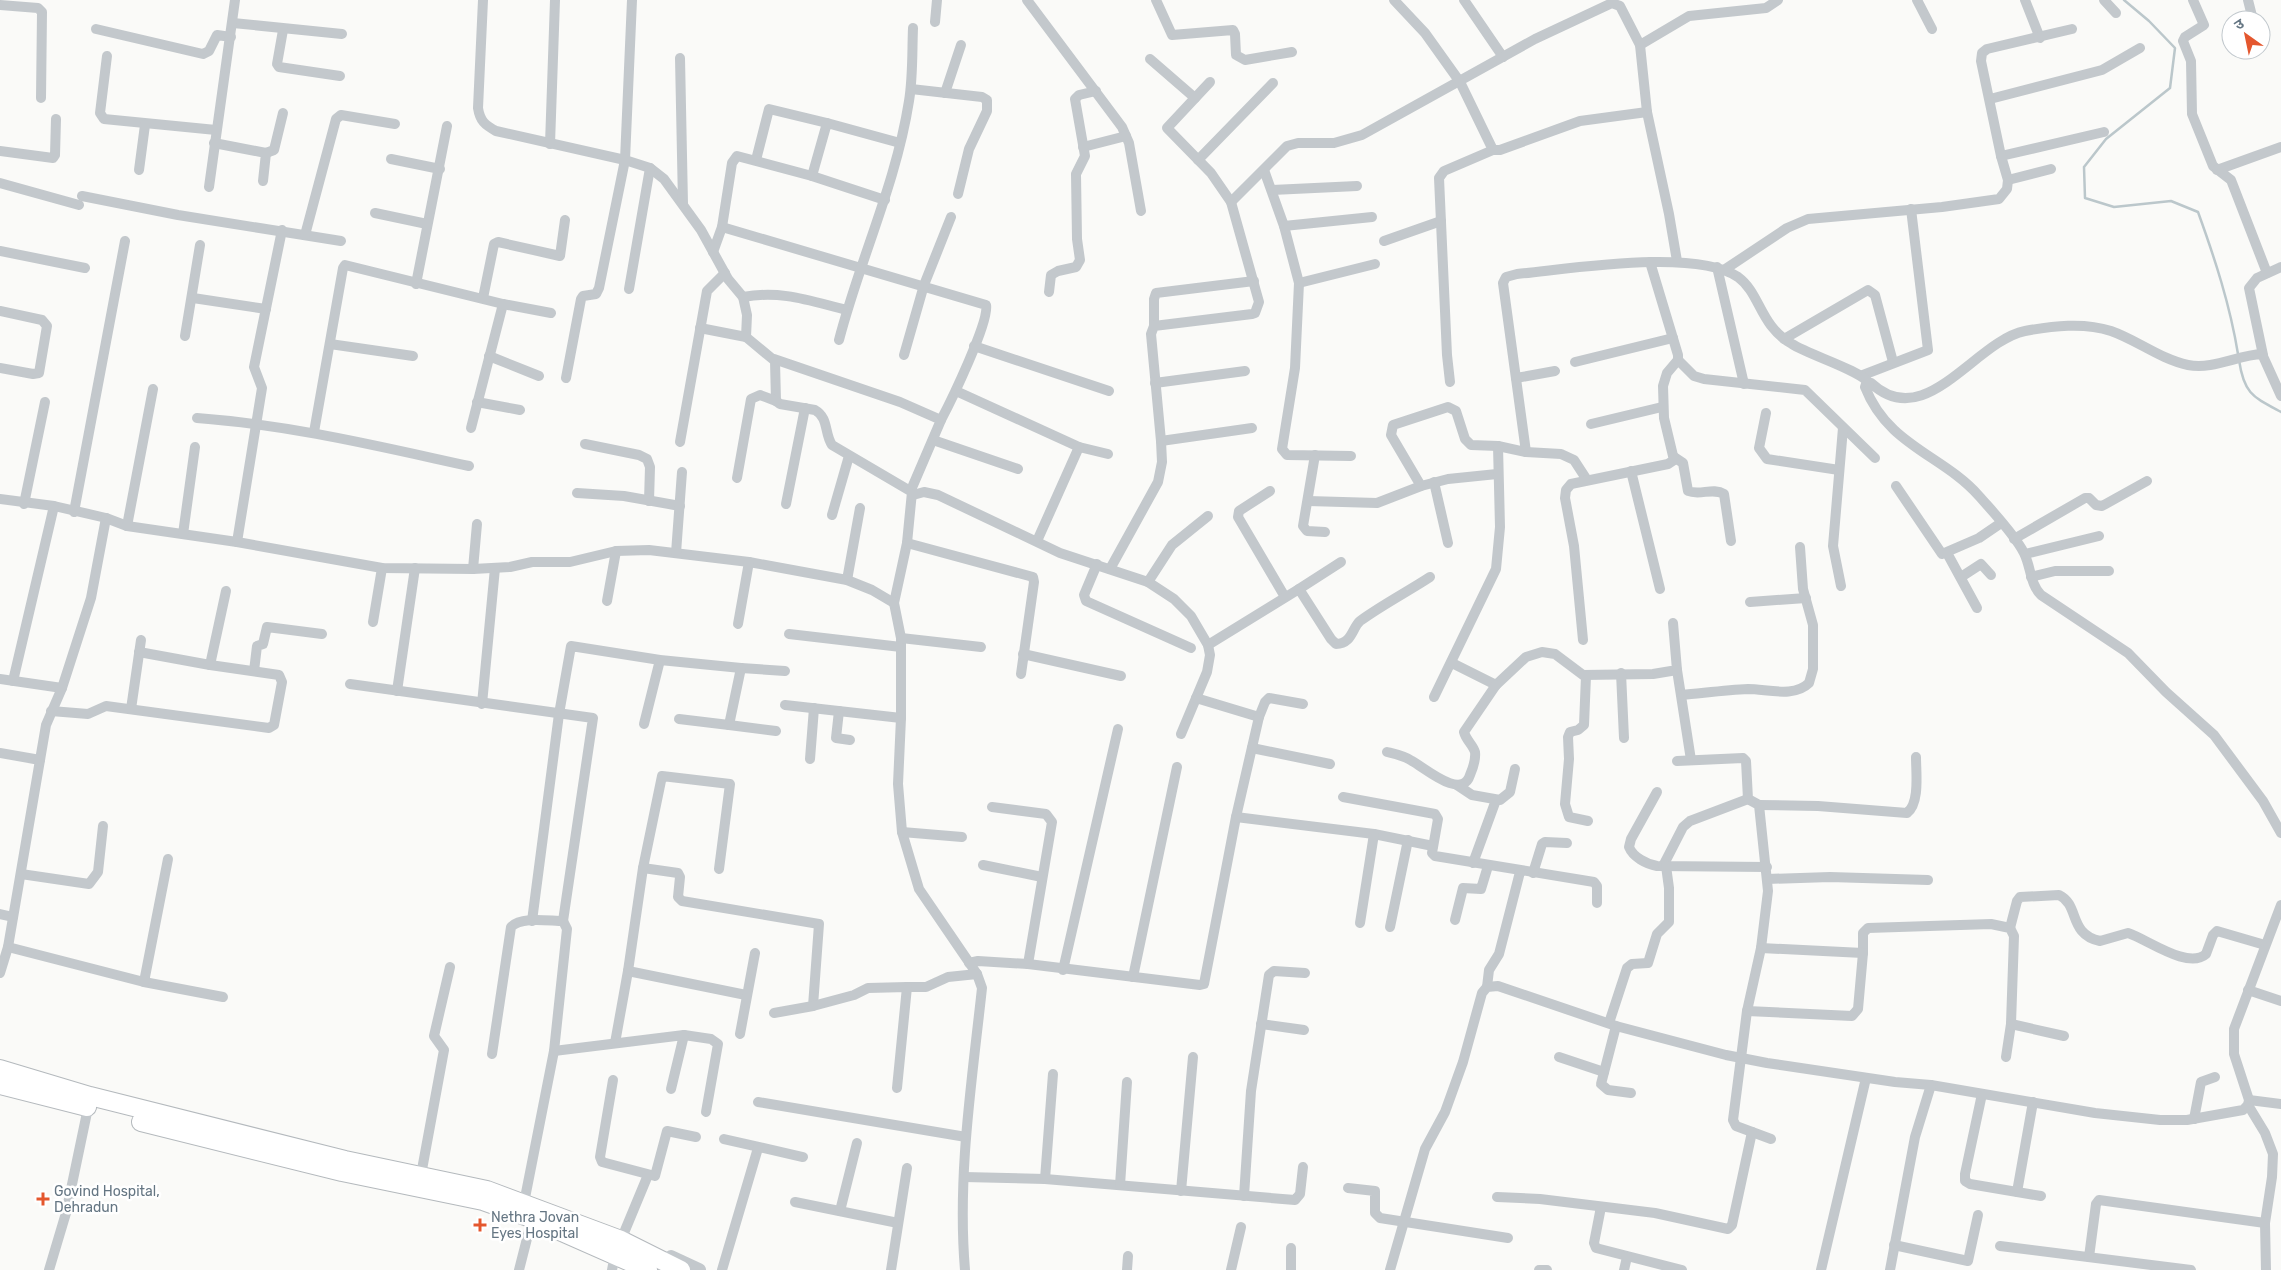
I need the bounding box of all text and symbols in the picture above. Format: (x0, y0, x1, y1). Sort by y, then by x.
north arrow (2221, 10, 2271, 60)
text: उ (2231, 15, 2248, 34)
place label: Govind Hospital, Dehradun (54, 1183, 160, 1216)
marker: Govind Hospital, Dehradun (36, 1192, 50, 1206)
place label: Nethra Jovan Eyes Hospital (491, 1209, 579, 1242)
marker: Nethra Jovan Eyes Hospital (473, 1218, 487, 1232)

